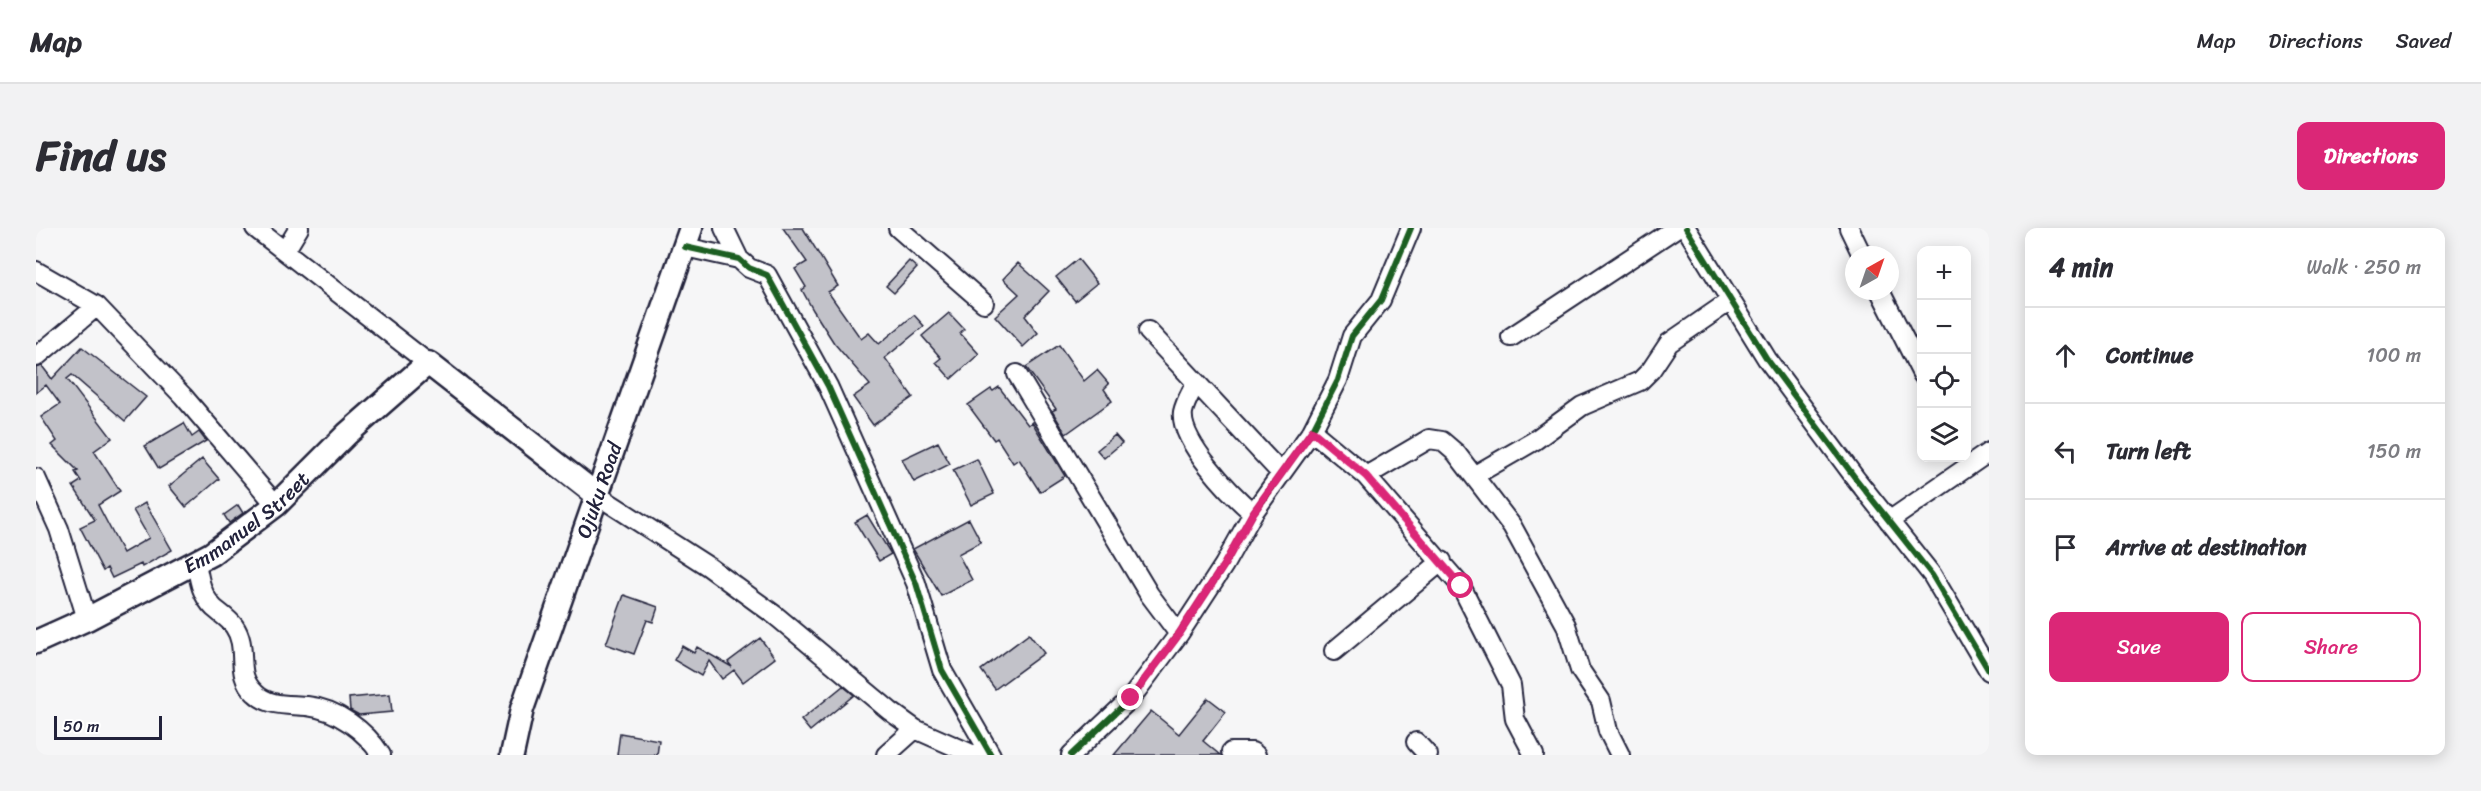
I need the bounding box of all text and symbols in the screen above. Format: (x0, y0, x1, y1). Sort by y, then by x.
text: Map (30, 17, 82, 66)
text: Map (2197, 22, 2235, 60)
text: Directions (2268, 22, 2363, 60)
text: Saved (2396, 22, 2451, 60)
text: Find us (36, 119, 166, 193)
button: Directions (2297, 122, 2445, 190)
text: 4 min (2049, 244, 2113, 290)
north arrow (1845, 246, 1899, 300)
map controls (1917, 246, 1971, 462)
button: + (1917, 246, 1971, 300)
text: Walk · 250 m (2307, 250, 2421, 285)
button: − (1917, 300, 1971, 354)
text: Continue (2106, 336, 2194, 375)
text: 100 m (2367, 338, 2421, 373)
icon: ahead (2049, 339, 2082, 372)
button: locate (1917, 354, 1971, 408)
button: layers (1917, 408, 1971, 462)
text: Turn left (2106, 432, 2191, 471)
text: 150 m (2367, 434, 2421, 469)
icon: left (2049, 435, 2082, 468)
street label: Ojuku Road (566, 436, 632, 543)
street label: Emmanuel Street (177, 463, 318, 583)
text: Arrive at destination (2106, 528, 2307, 567)
icon: arrive (2049, 531, 2082, 564)
route start (1447, 572, 1473, 598)
button: Save (2049, 612, 2229, 682)
button: Share (2241, 612, 2421, 682)
route end (1117, 684, 1143, 710)
text: 50 m (63, 712, 99, 741)
scale bar (54, 713, 162, 741)

